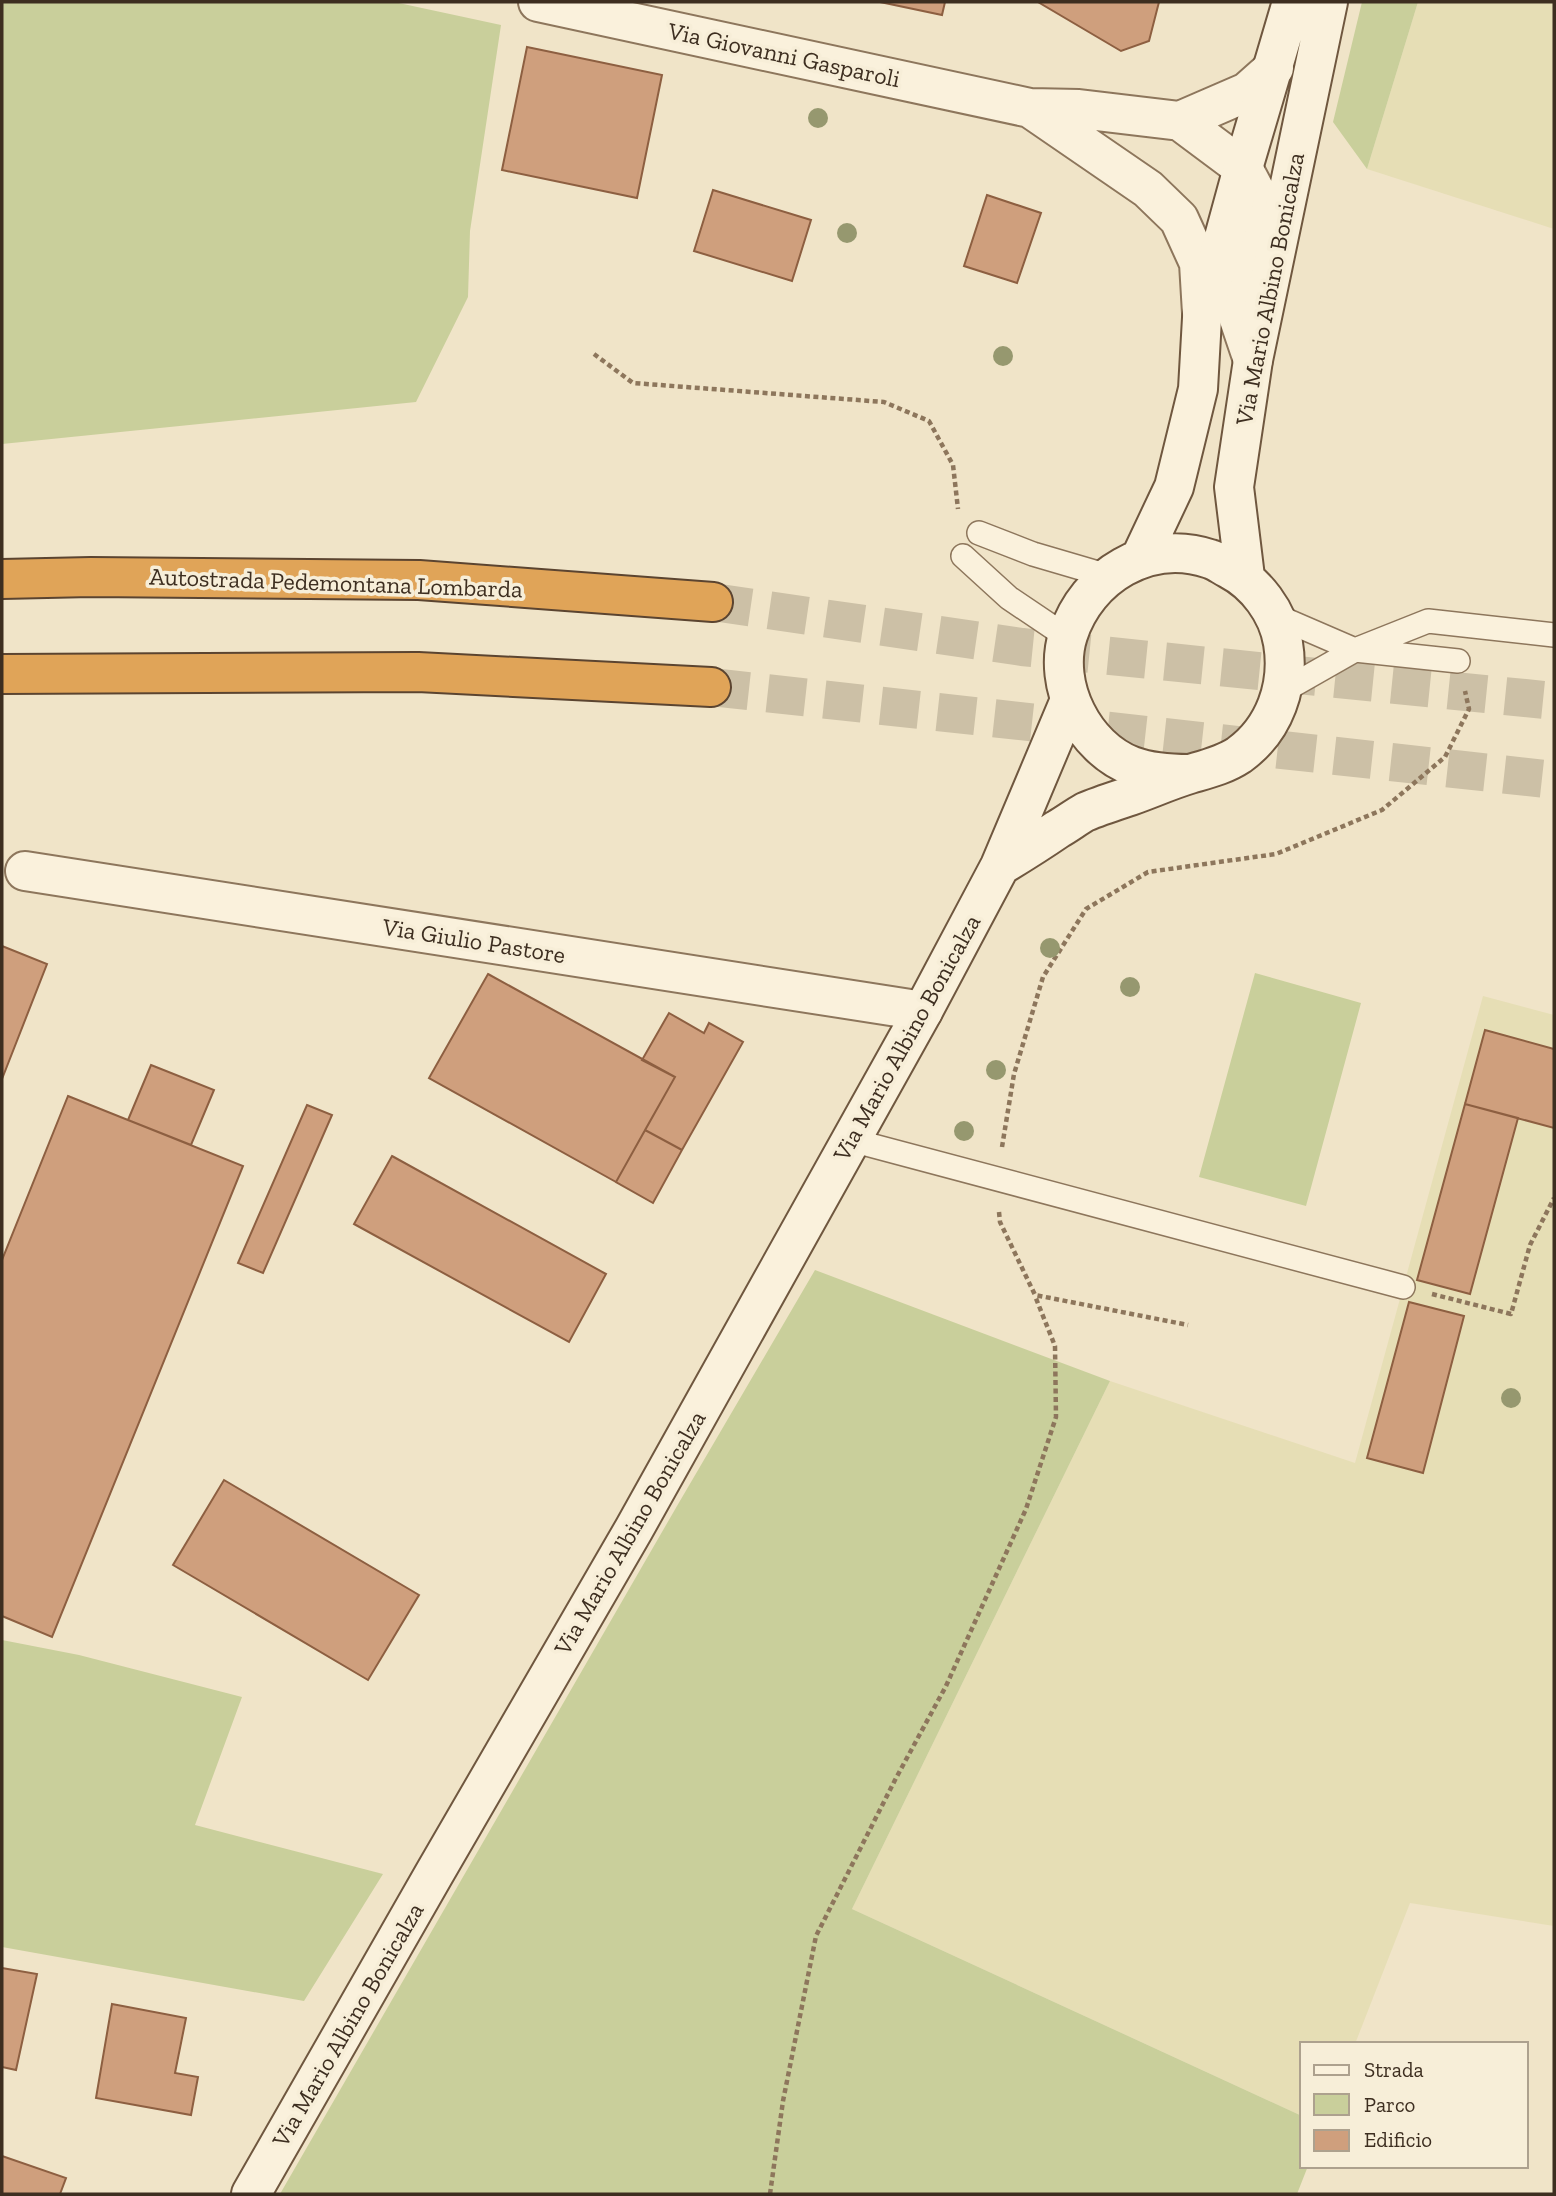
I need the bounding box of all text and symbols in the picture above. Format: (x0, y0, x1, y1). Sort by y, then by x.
street label: Via Giovanni Gasparoli (664, 16, 903, 93)
street label: Via Mario Albino Bonicalza (1229, 150, 1310, 429)
street label: Autostrada Pedemontana Lombarda (149, 561, 524, 604)
street label: Via Mario Albino Bonicalza (826, 909, 987, 1167)
street label: Via Giulio Pastore (380, 912, 568, 969)
street label: Via Mario Albino Bonicalza (547, 1405, 712, 1661)
street label: Via Mario Albino Bonicalza (265, 1897, 430, 2153)
legend (1300, 2042, 1528, 2168)
text: Strada (1364, 2057, 1424, 2082)
text: Parco (1364, 2092, 1415, 2117)
text: Edificio (1364, 2127, 1432, 2152)

